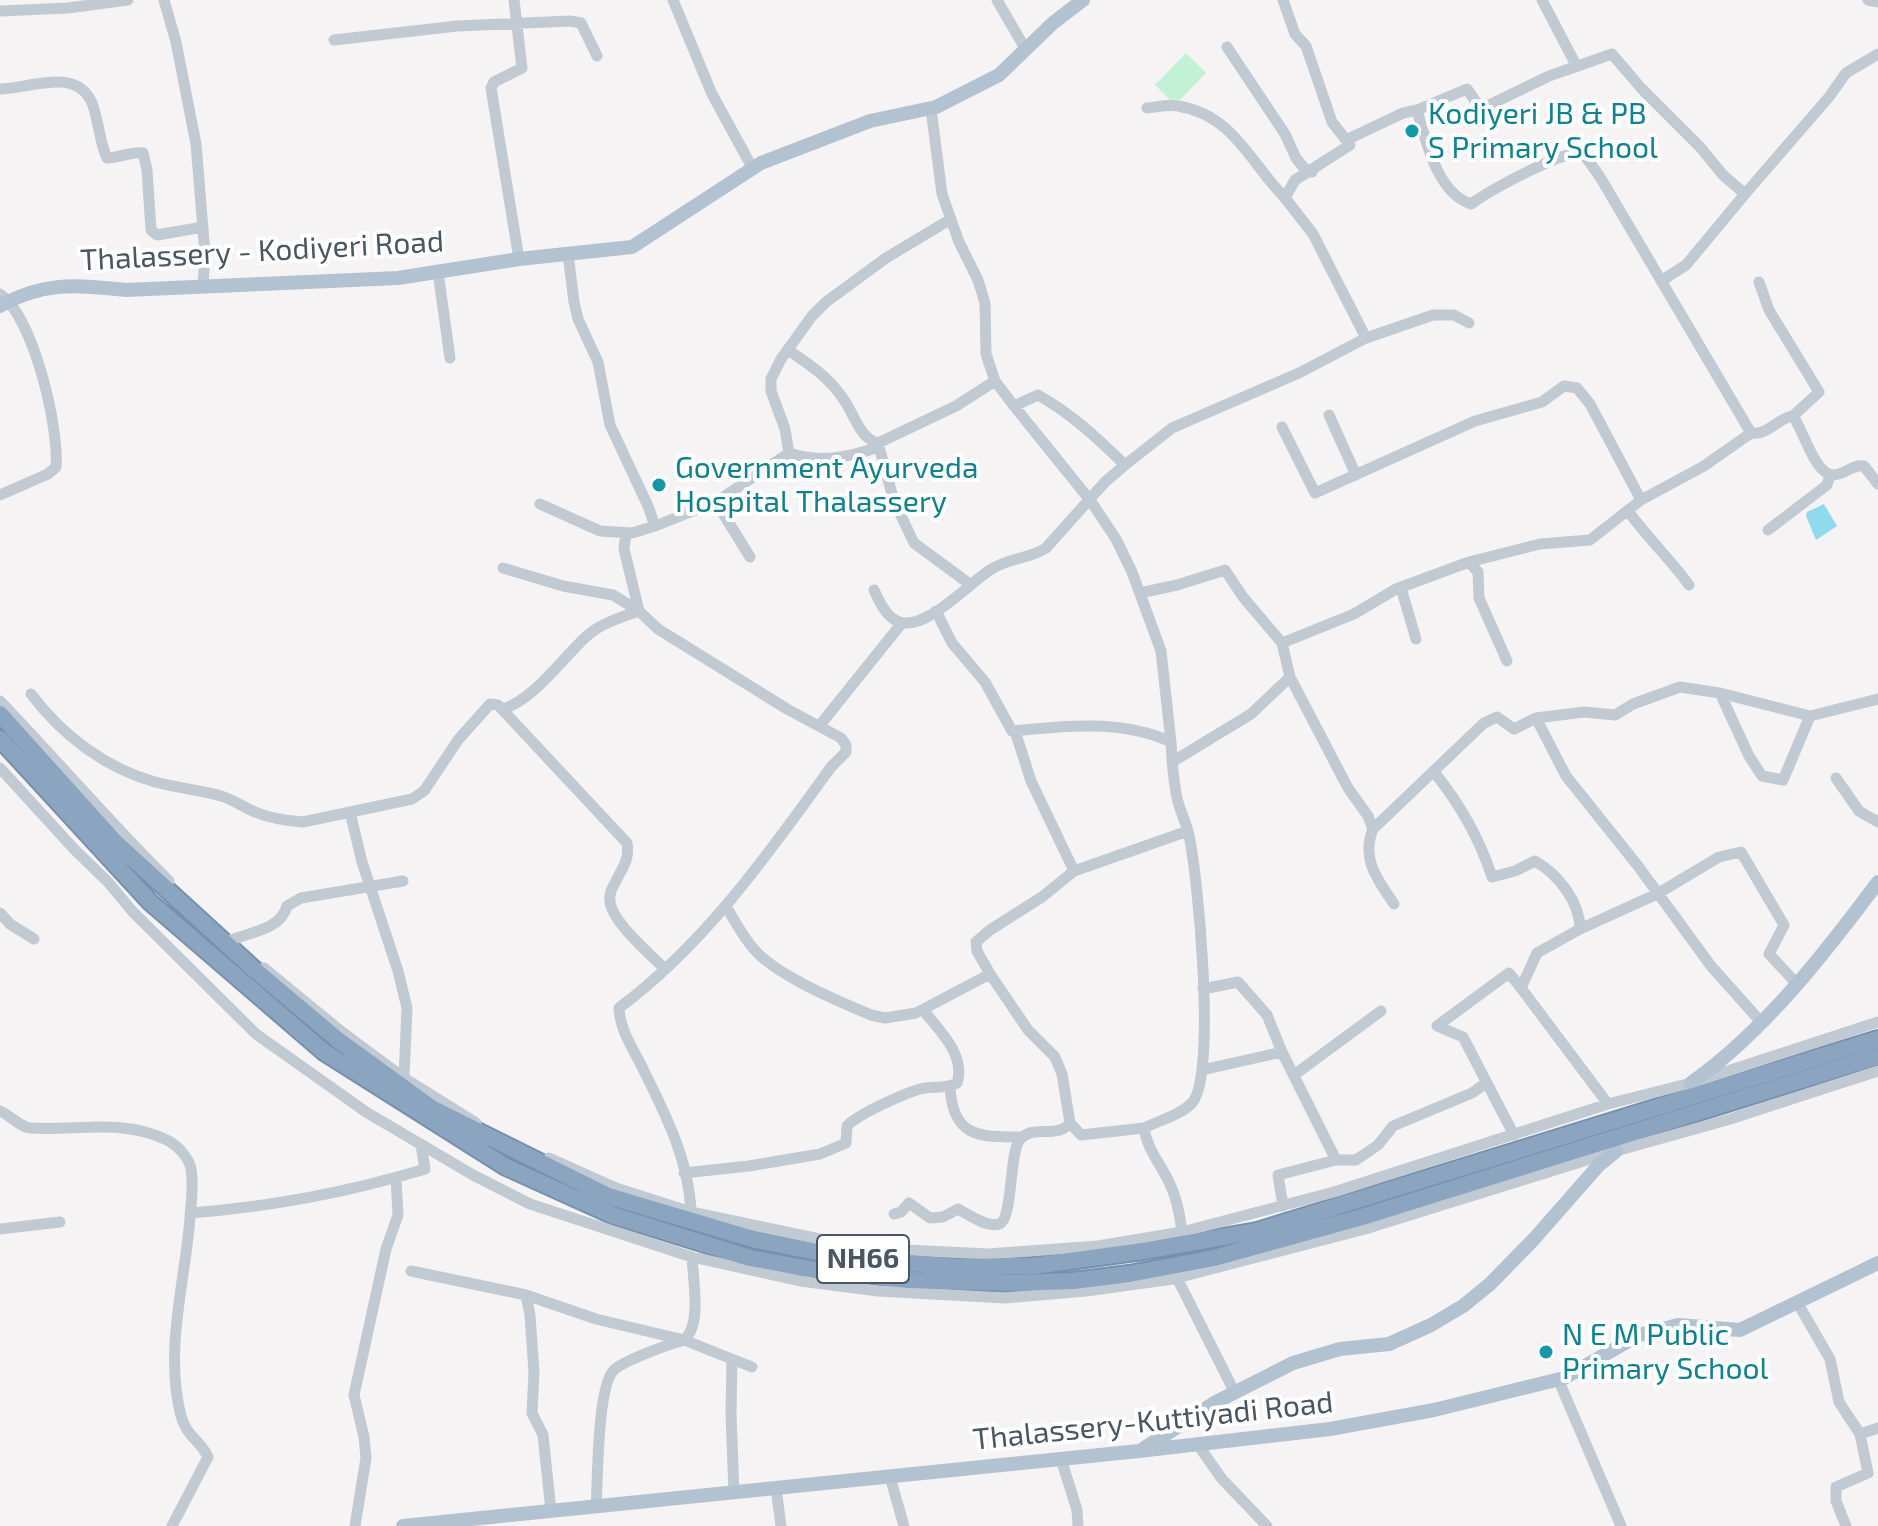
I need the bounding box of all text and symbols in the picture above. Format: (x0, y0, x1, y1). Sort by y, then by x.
place label: Kodiyeri JB & PB S Primary School (1428, 96, 1658, 166)
marker: Kodiyeri JB & PB S Primary School (1403, 122, 1421, 140)
street label: Thalassery - Kodiyeri Road (79, 223, 445, 279)
place label: Government Ayurveda Hospital Thalassery (675, 450, 979, 520)
marker: Government Ayurveda Hospital Thalassery (650, 476, 668, 494)
road number: NH66 (817, 1235, 909, 1283)
place label: N E M Public Primary School (1562, 1317, 1768, 1388)
marker: N E M Public Primary School (1537, 1343, 1555, 1361)
street label: Thalassery-Kuttiyadi Road (971, 1384, 1335, 1458)

